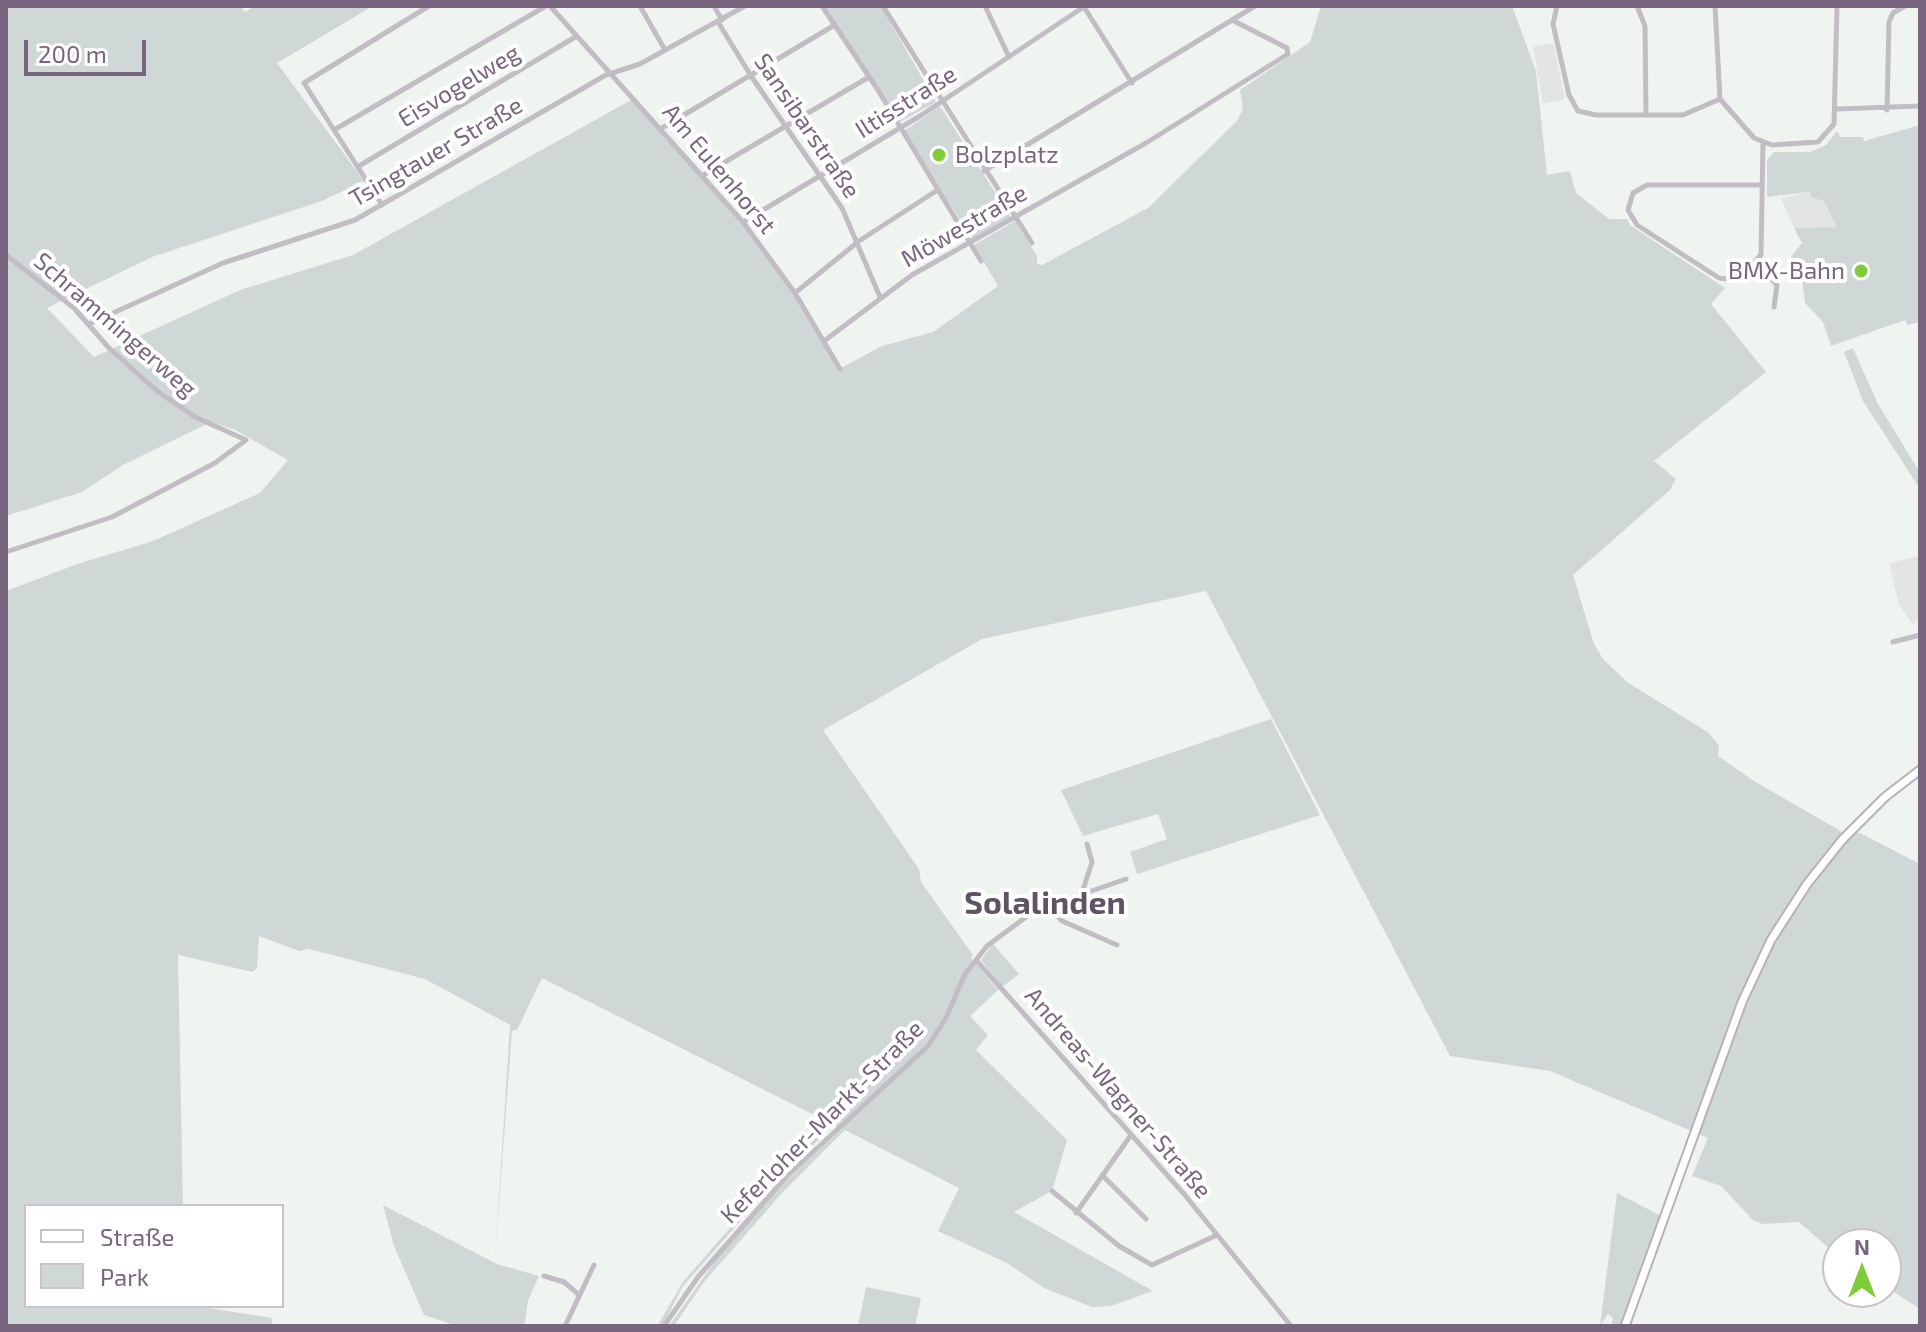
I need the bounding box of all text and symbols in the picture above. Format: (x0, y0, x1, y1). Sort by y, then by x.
scale bar (28, 24, 150, 74)
street label: Eisvogelweg (393, 38, 525, 134)
text: 200 m (38, 39, 107, 68)
street label: Sansibarstraße (748, 48, 866, 204)
street label: Iltisstraße (850, 60, 962, 144)
street label: Tsingtauer Straße (344, 91, 528, 213)
street label: Am Eulenhorst (656, 98, 782, 240)
place label: Bolzplatz (955, 141, 1058, 169)
marker: Bolzplatz (930, 146, 948, 164)
street label: Möwestraße (896, 178, 1032, 274)
street label: Schrammingerweg (28, 247, 202, 403)
place label: BMX-Bahn (1728, 257, 1845, 285)
marker: BMX-Bahn (1852, 262, 1870, 280)
district label: Solalinden (964, 884, 1126, 922)
street label: Andreas-Wagner-Straße (1019, 982, 1217, 1204)
street label: Keferloher-Markt-Straße (715, 1015, 929, 1229)
legend (24, 1204, 284, 1308)
text: Straße (100, 1222, 174, 1251)
north arrow (1822, 1228, 1902, 1308)
text: N (1854, 1233, 1870, 1259)
text: Park (100, 1262, 149, 1291)

